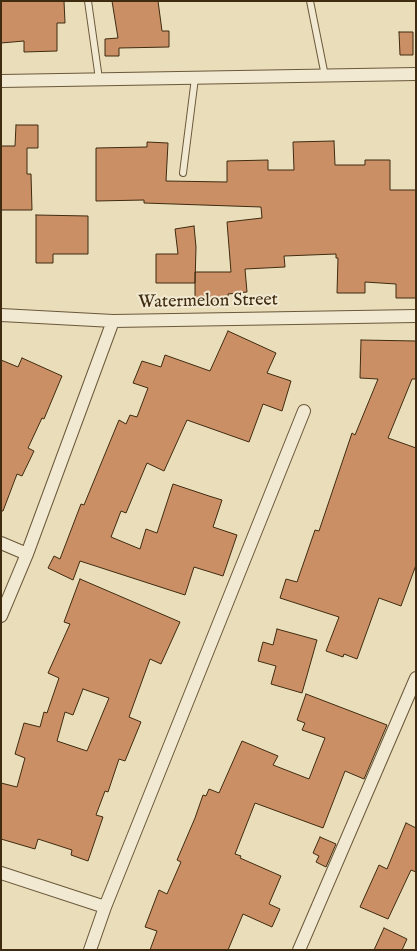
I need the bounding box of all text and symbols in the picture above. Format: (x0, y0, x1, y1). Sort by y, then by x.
street label: Watermelon Street (138, 290, 278, 314)

